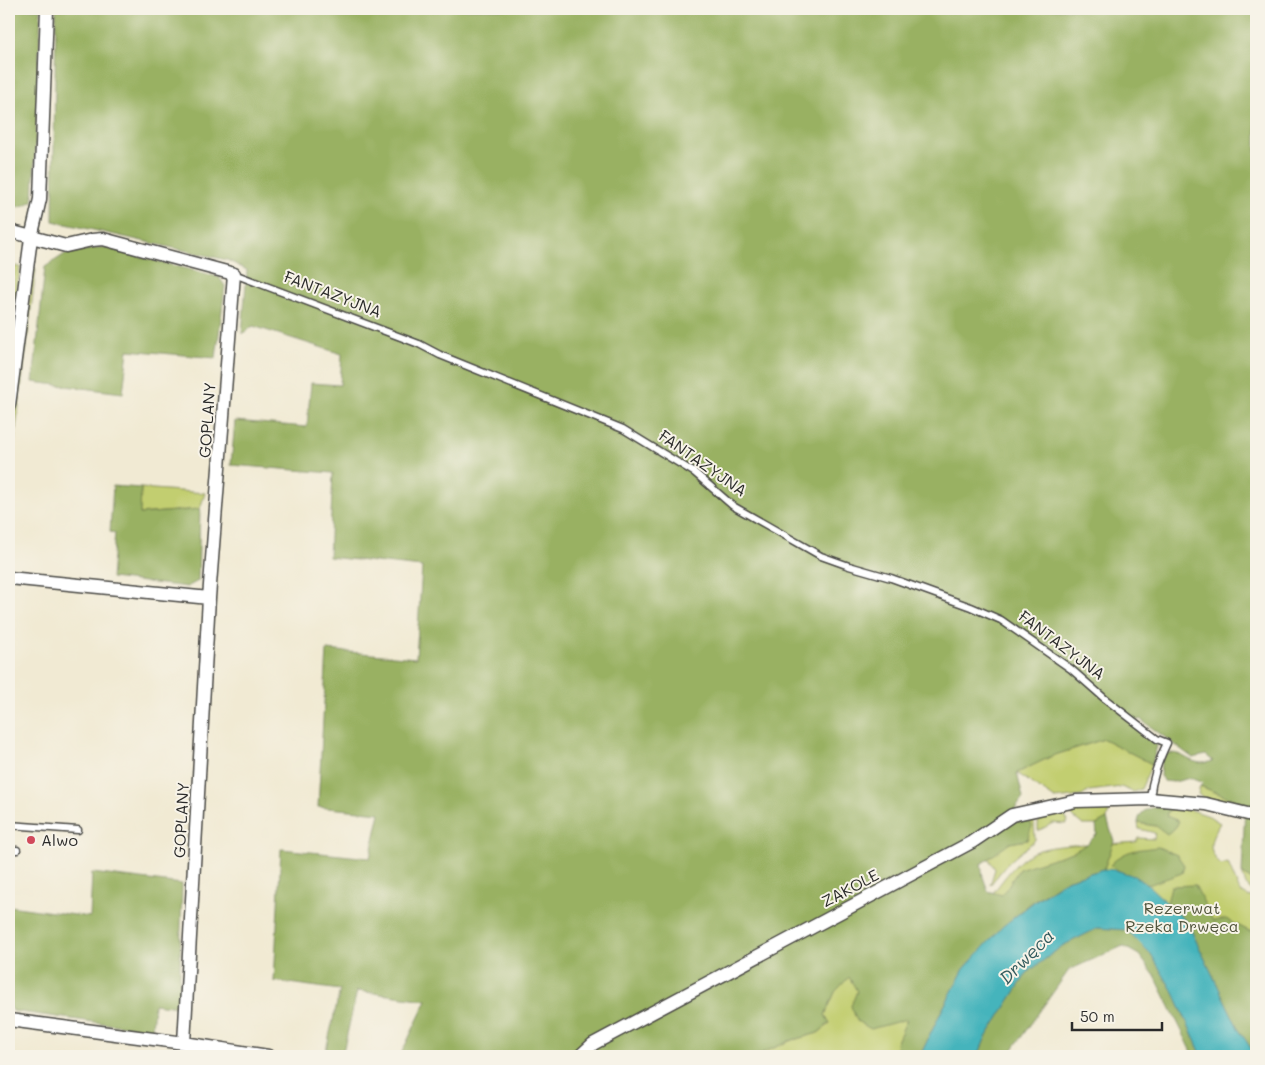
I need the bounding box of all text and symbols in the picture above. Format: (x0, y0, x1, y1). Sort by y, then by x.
street label: FANTAZYJNA (281, 265, 385, 322)
street label: GOPLANY (193, 381, 220, 459)
street label: FANTAZYJNA (655, 424, 751, 501)
street label: FANTAZYJNA (1015, 605, 1110, 684)
street label: GOPLANY (168, 781, 193, 859)
place label: Alwo (41, 829, 78, 850)
marker: Alwo (25, 834, 37, 846)
street label: ZAKOLE (818, 864, 882, 911)
park label: Rezerwat Rzeka Drwęca (1125, 897, 1239, 936)
water label: Drwęca (994, 924, 1059, 989)
scale bar (1072, 1000, 1162, 1032)
text: 50 m (1080, 1006, 1115, 1026)

